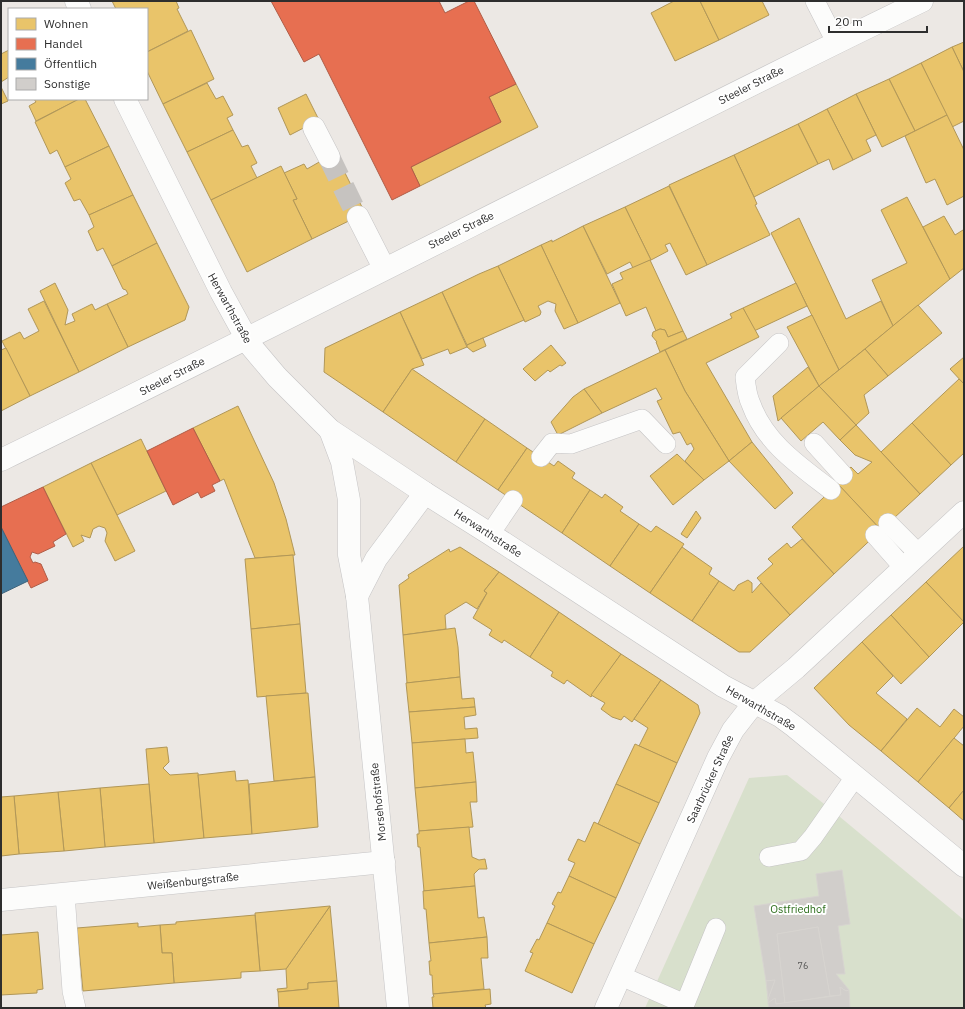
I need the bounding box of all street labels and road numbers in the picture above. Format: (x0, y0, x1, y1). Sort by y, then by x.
street label: Steeler Straße (716, 63, 786, 107)
street label: Steeler Straße (426, 208, 496, 252)
street label: Herwarthstraße (205, 270, 255, 346)
street label: Steeler Straße (137, 354, 207, 398)
street label: Herwarthstraße (451, 506, 525, 560)
street label: Herwarthstraße (724, 682, 798, 734)
street label: Saarbrücker Straße (683, 733, 737, 825)
street label: Morsehofstraße (367, 762, 389, 842)
street label: Weißenburgstraße (146, 869, 240, 893)

